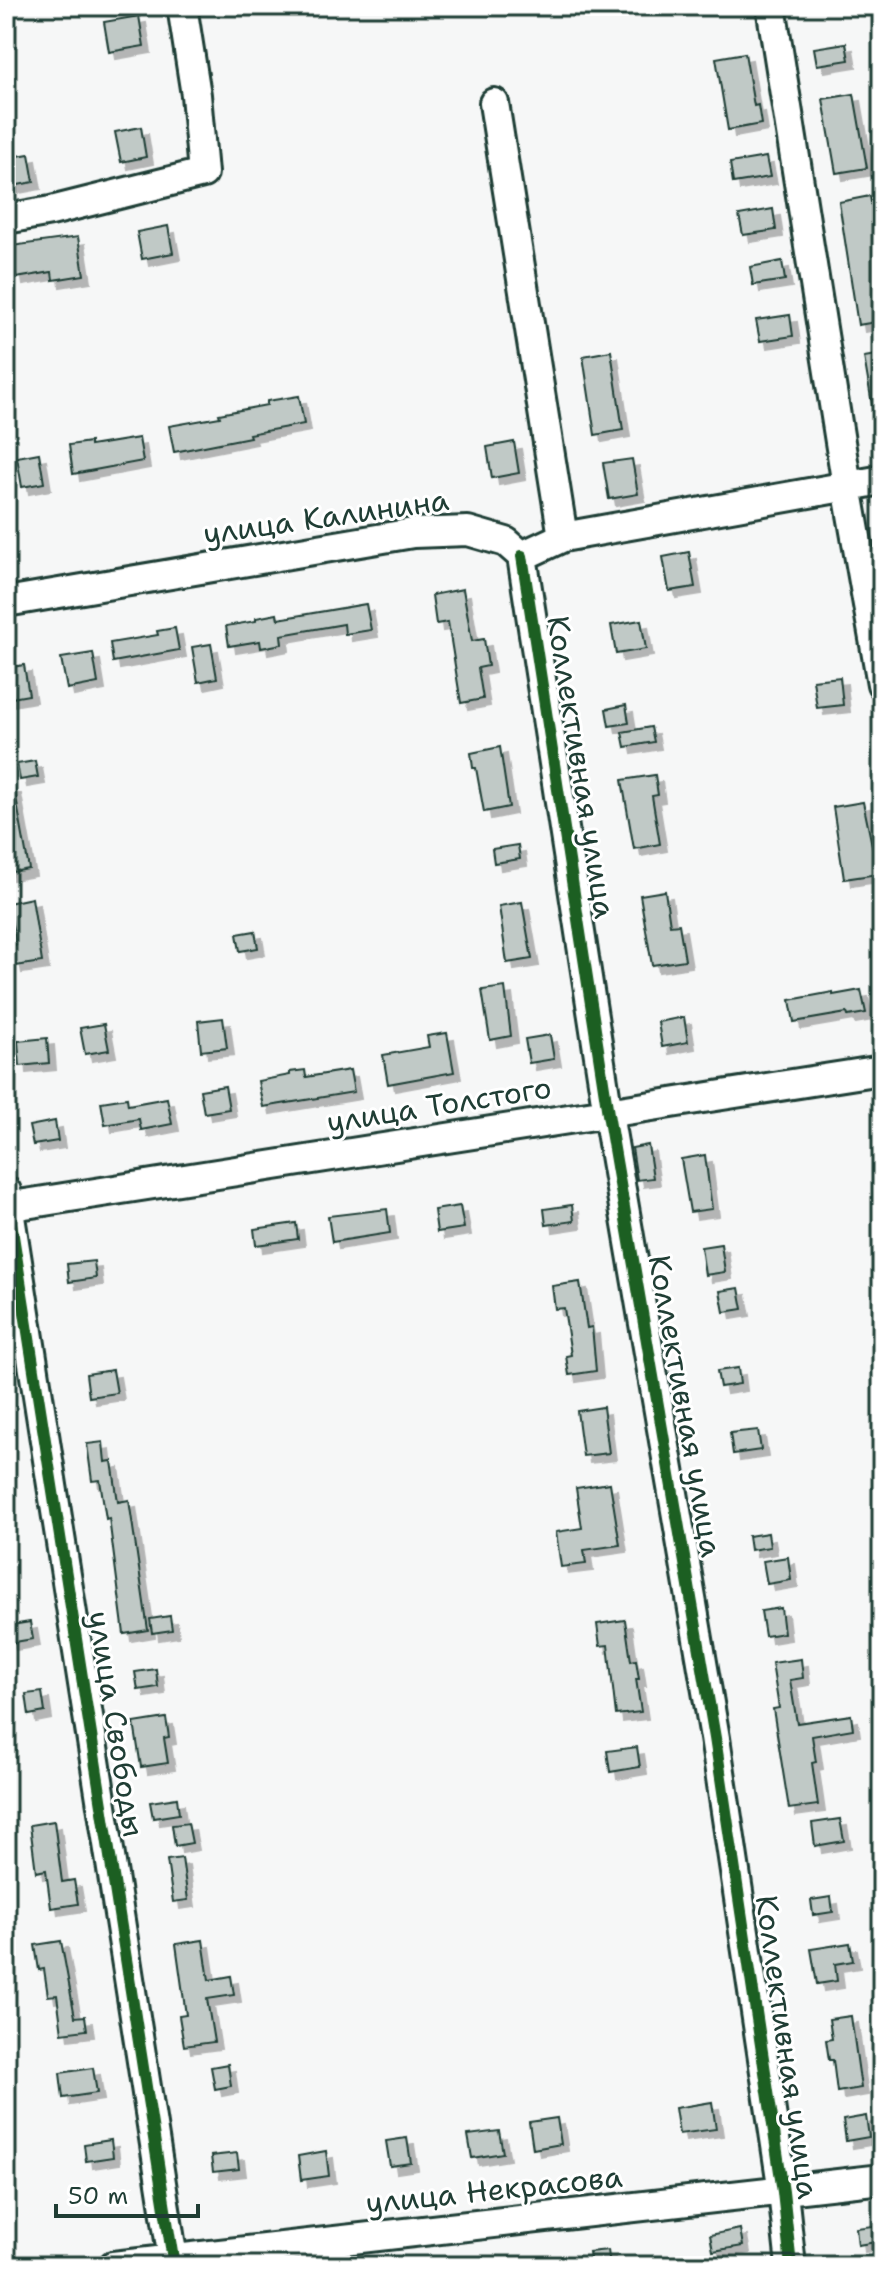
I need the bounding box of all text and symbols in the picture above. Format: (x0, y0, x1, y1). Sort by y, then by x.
street label: улица Калинина (200, 479, 452, 554)
street label: Коллективная улица (537, 613, 626, 922)
street label: улица Толстого (324, 1066, 554, 1143)
street label: Коллективная улица (639, 1252, 732, 1561)
street label: улица Свободы (78, 1608, 155, 1840)
street label: Коллективная улица (746, 1893, 829, 2202)
street label: улица Некрасова (364, 2156, 625, 2223)
scale bar (56, 2168, 198, 2218)
text: 50 m (68, 2180, 128, 2212)

